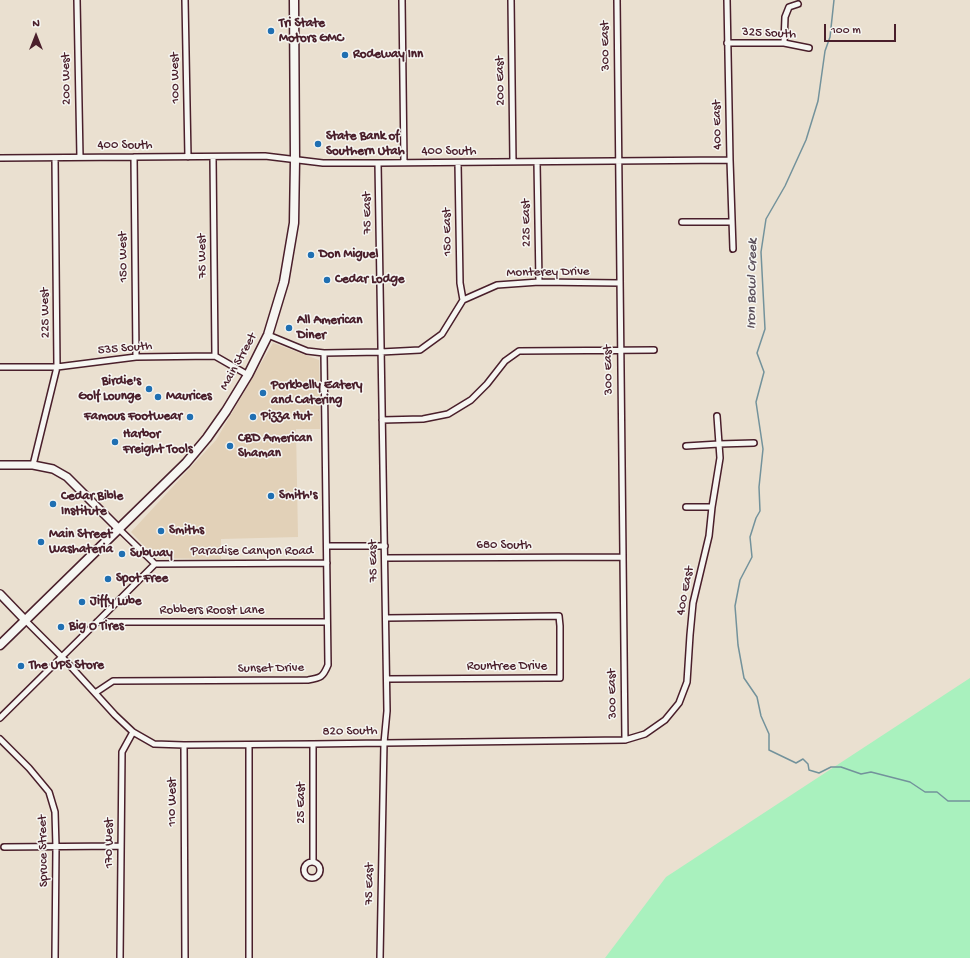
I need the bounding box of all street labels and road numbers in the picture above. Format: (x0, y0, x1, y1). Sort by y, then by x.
street label: 300 East (598, 21, 614, 71)
street label: 325 South (742, 25, 796, 43)
street label: 100 West (168, 52, 184, 104)
street label: 200 West (59, 53, 75, 105)
street label: 200 East (493, 56, 509, 106)
street label: 400 East (710, 100, 726, 150)
street label: 400 South (97, 138, 153, 154)
street label: 400 South (421, 144, 477, 160)
street label: 75 East (360, 192, 376, 234)
street label: 225 East (519, 199, 535, 247)
street label: 150 East (440, 208, 456, 256)
street label: 150 West (116, 232, 132, 282)
street label: 75 West (195, 234, 211, 278)
street label: Monterey Drive (506, 264, 590, 282)
street label: 225 West (38, 288, 54, 338)
street label: Main Street (217, 331, 261, 393)
street label: 535 South (97, 339, 153, 359)
street label: 300 East (601, 345, 617, 395)
street label: 680 South (476, 538, 532, 554)
street label: 75 East (366, 540, 382, 582)
street label: Paradise Canyon Road (191, 544, 313, 560)
street label: 400 East (674, 565, 698, 617)
street label: Robbers Roost Lane (160, 603, 264, 619)
street label: Rountree Drive (467, 659, 547, 675)
street label: Sunset Drive (238, 661, 304, 677)
street label: 300 East (605, 669, 621, 719)
street label: 820 South (322, 724, 378, 740)
street label: 110 West (165, 778, 181, 826)
street label: 25 East (294, 782, 310, 824)
street label: Spruce Street (36, 815, 52, 887)
street label: 170 West (102, 818, 118, 868)
street label: 75 East (362, 863, 378, 905)

